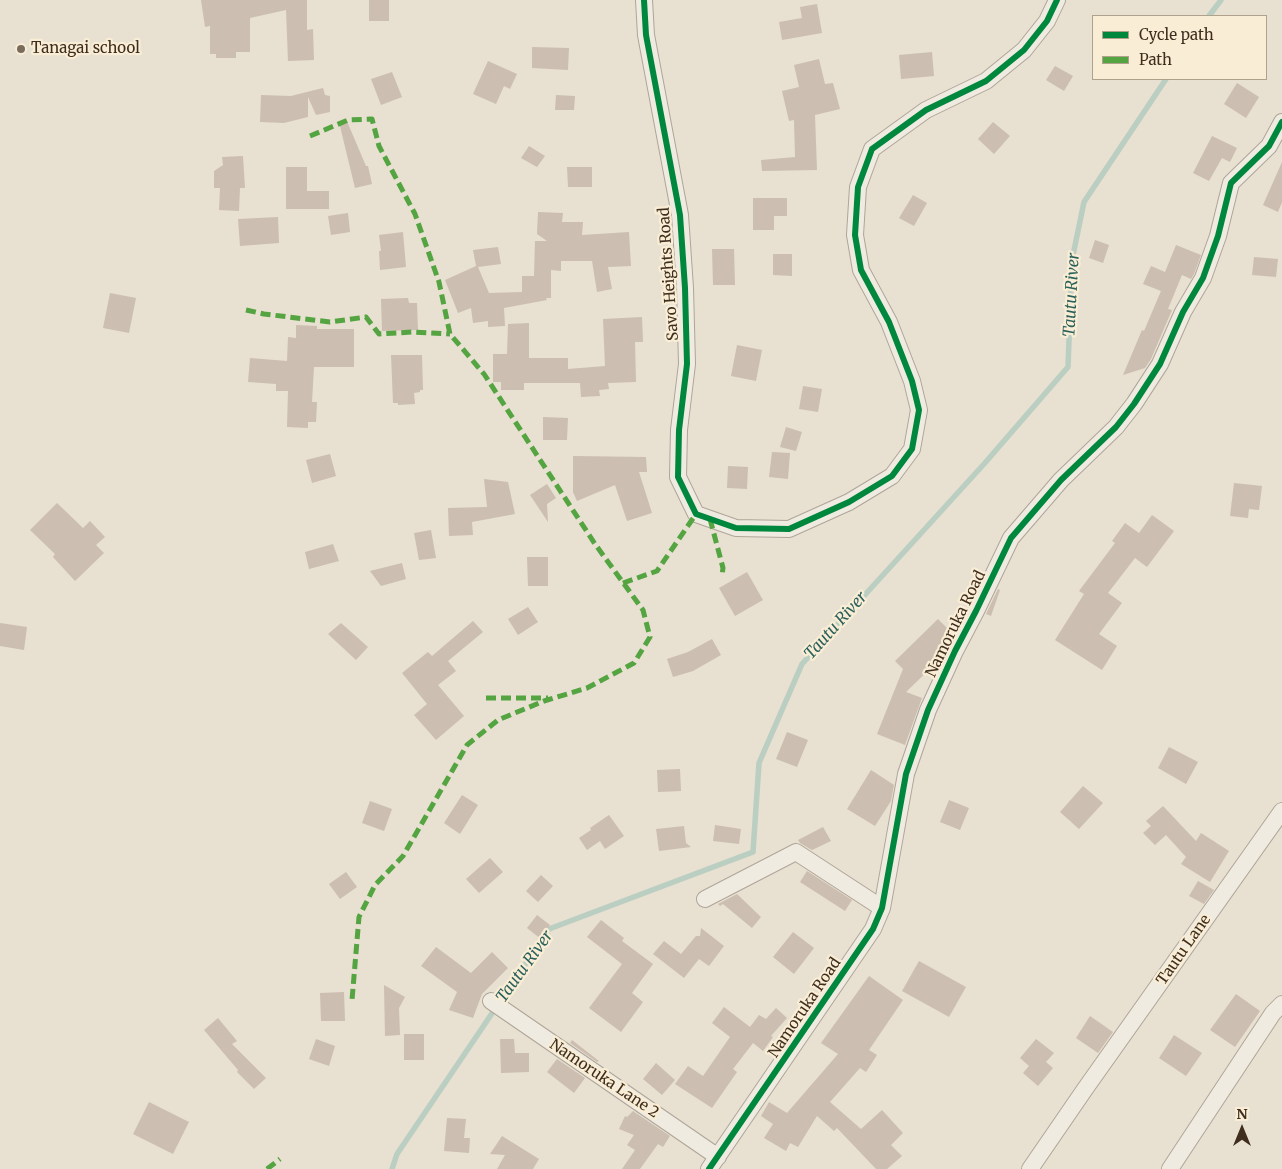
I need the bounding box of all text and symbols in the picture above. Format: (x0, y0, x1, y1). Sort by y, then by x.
legend (1092, 15, 1267, 80)
text: Cycle path (1139, 25, 1214, 44)
place label: Tanagai school (31, 40, 140, 58)
marker: Tanagai school (15, 43, 27, 55)
text: Path (1139, 50, 1172, 69)
street label: Savo Heights Road (655, 207, 683, 341)
water label: Tautu River (1060, 252, 1084, 338)
street label: Namoruka Road (922, 568, 990, 680)
water label: Tautu River (801, 588, 871, 664)
street label: Tautu Lane (1153, 911, 1215, 989)
water label: Tautu River (492, 927, 558, 1007)
street label: Namoruka Road (765, 955, 845, 1061)
street label: Namoruka Lane 2 (546, 1036, 662, 1122)
north arrow (1217, 1104, 1267, 1154)
text: N (1236, 1105, 1248, 1123)

